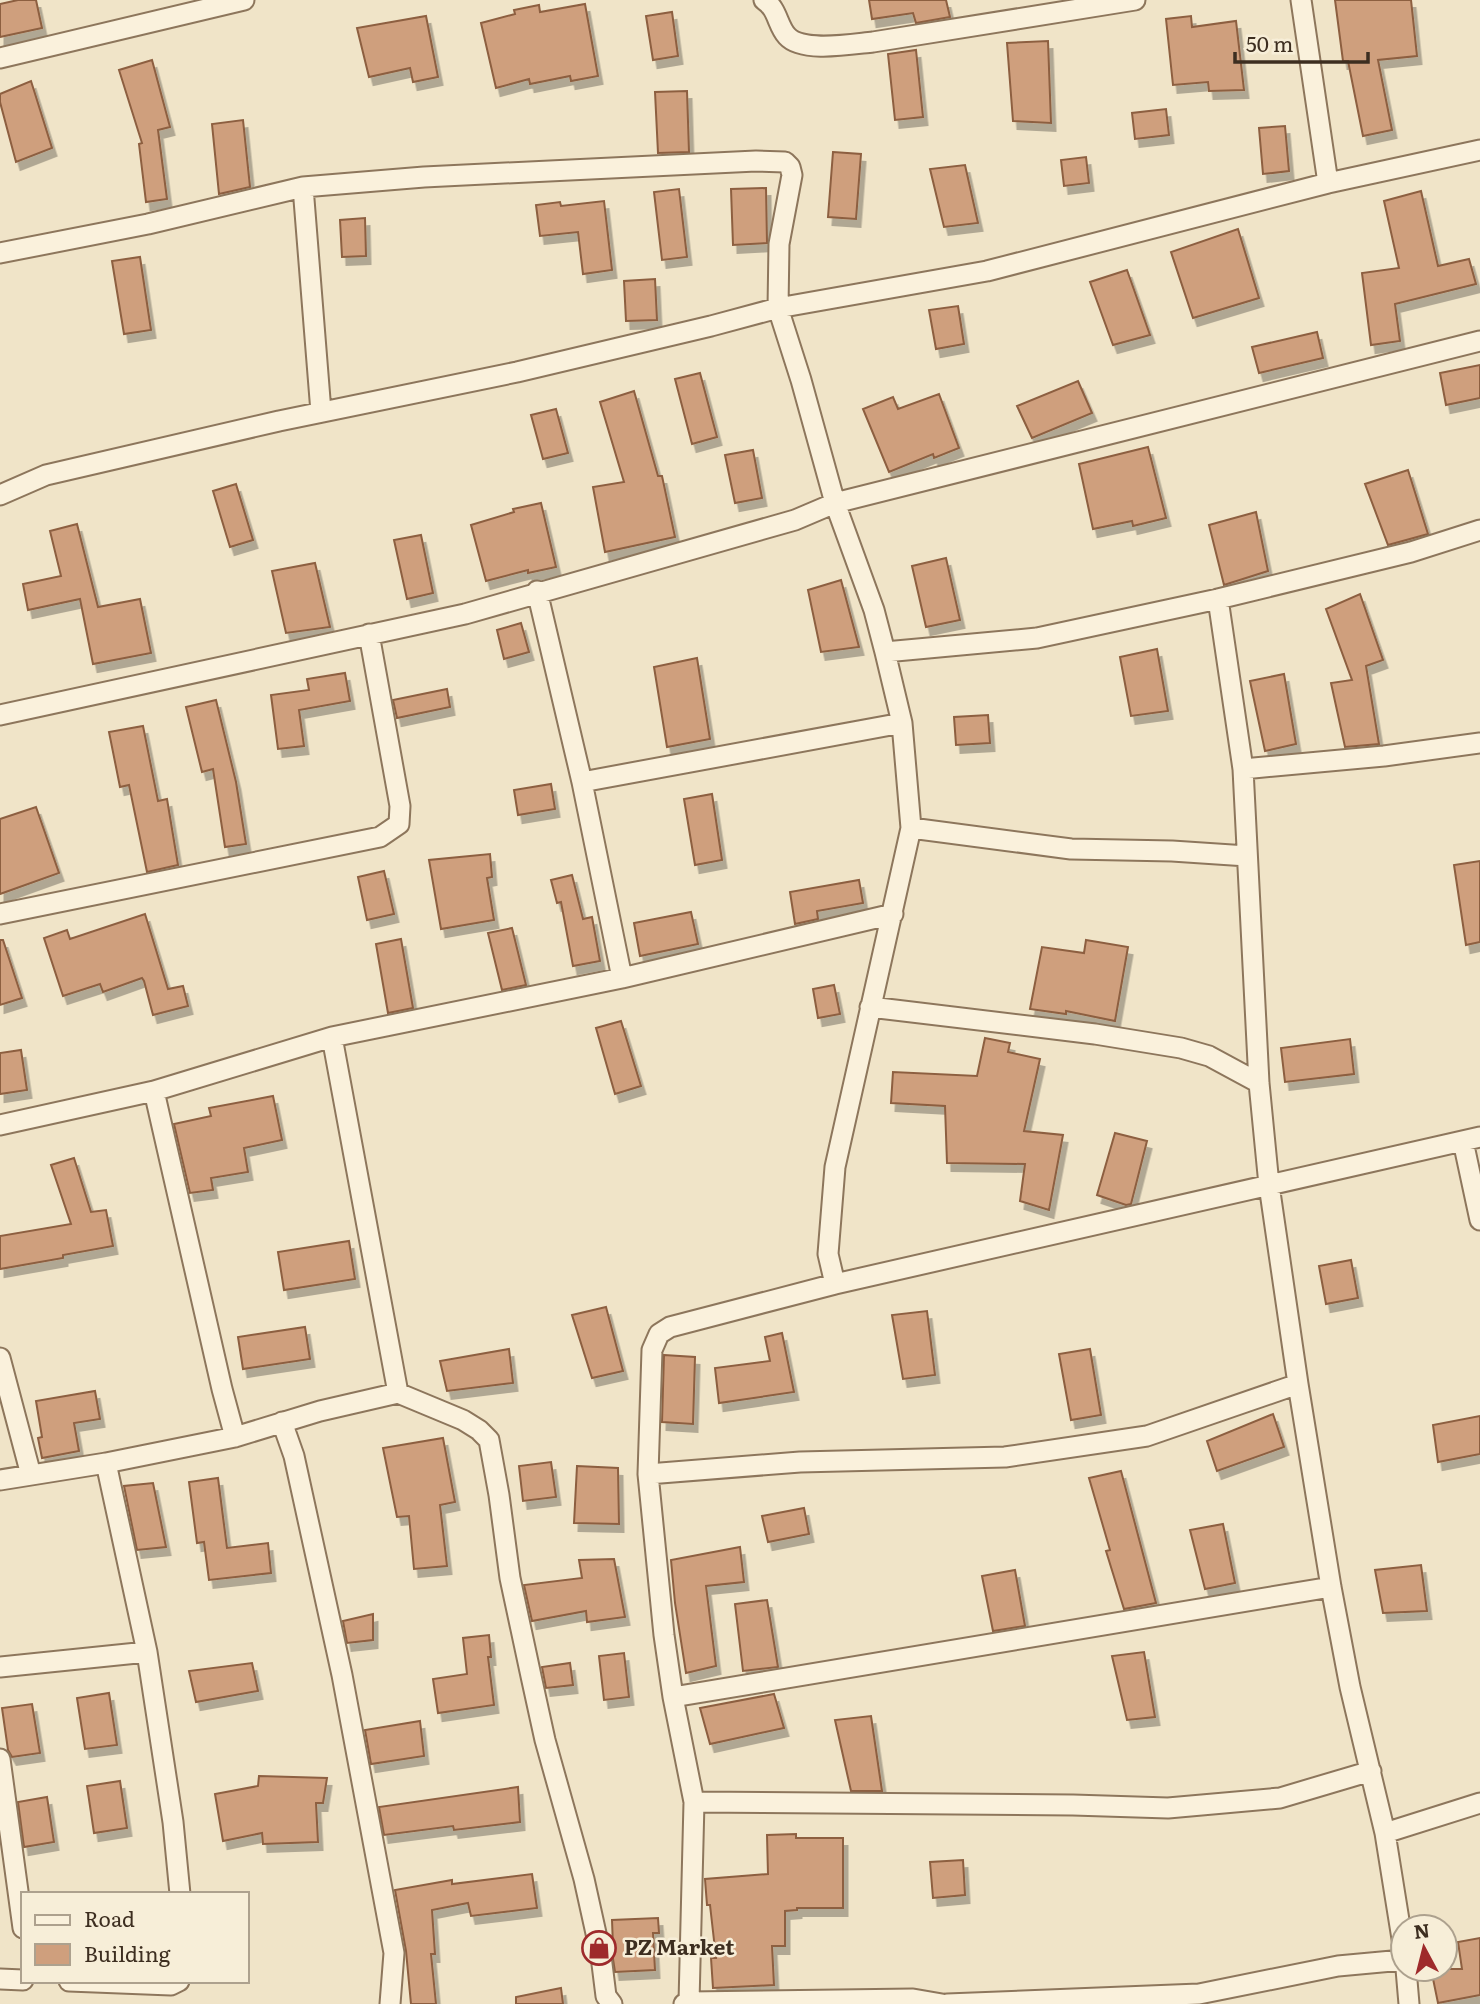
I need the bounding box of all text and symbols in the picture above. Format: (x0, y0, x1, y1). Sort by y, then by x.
scale bar (1235, 21, 1368, 65)
text: 50 m (1246, 27, 1293, 58)
legend (21, 1892, 248, 1983)
text: Road (84, 1902, 135, 1933)
north arrow (1389, 1913, 1459, 1983)
text: N (1412, 1915, 1431, 1945)
shop icon: PZ Market (580, 1929, 618, 1967)
place label: PZ Market (624, 1930, 735, 1961)
text: Building (84, 1937, 171, 1968)

